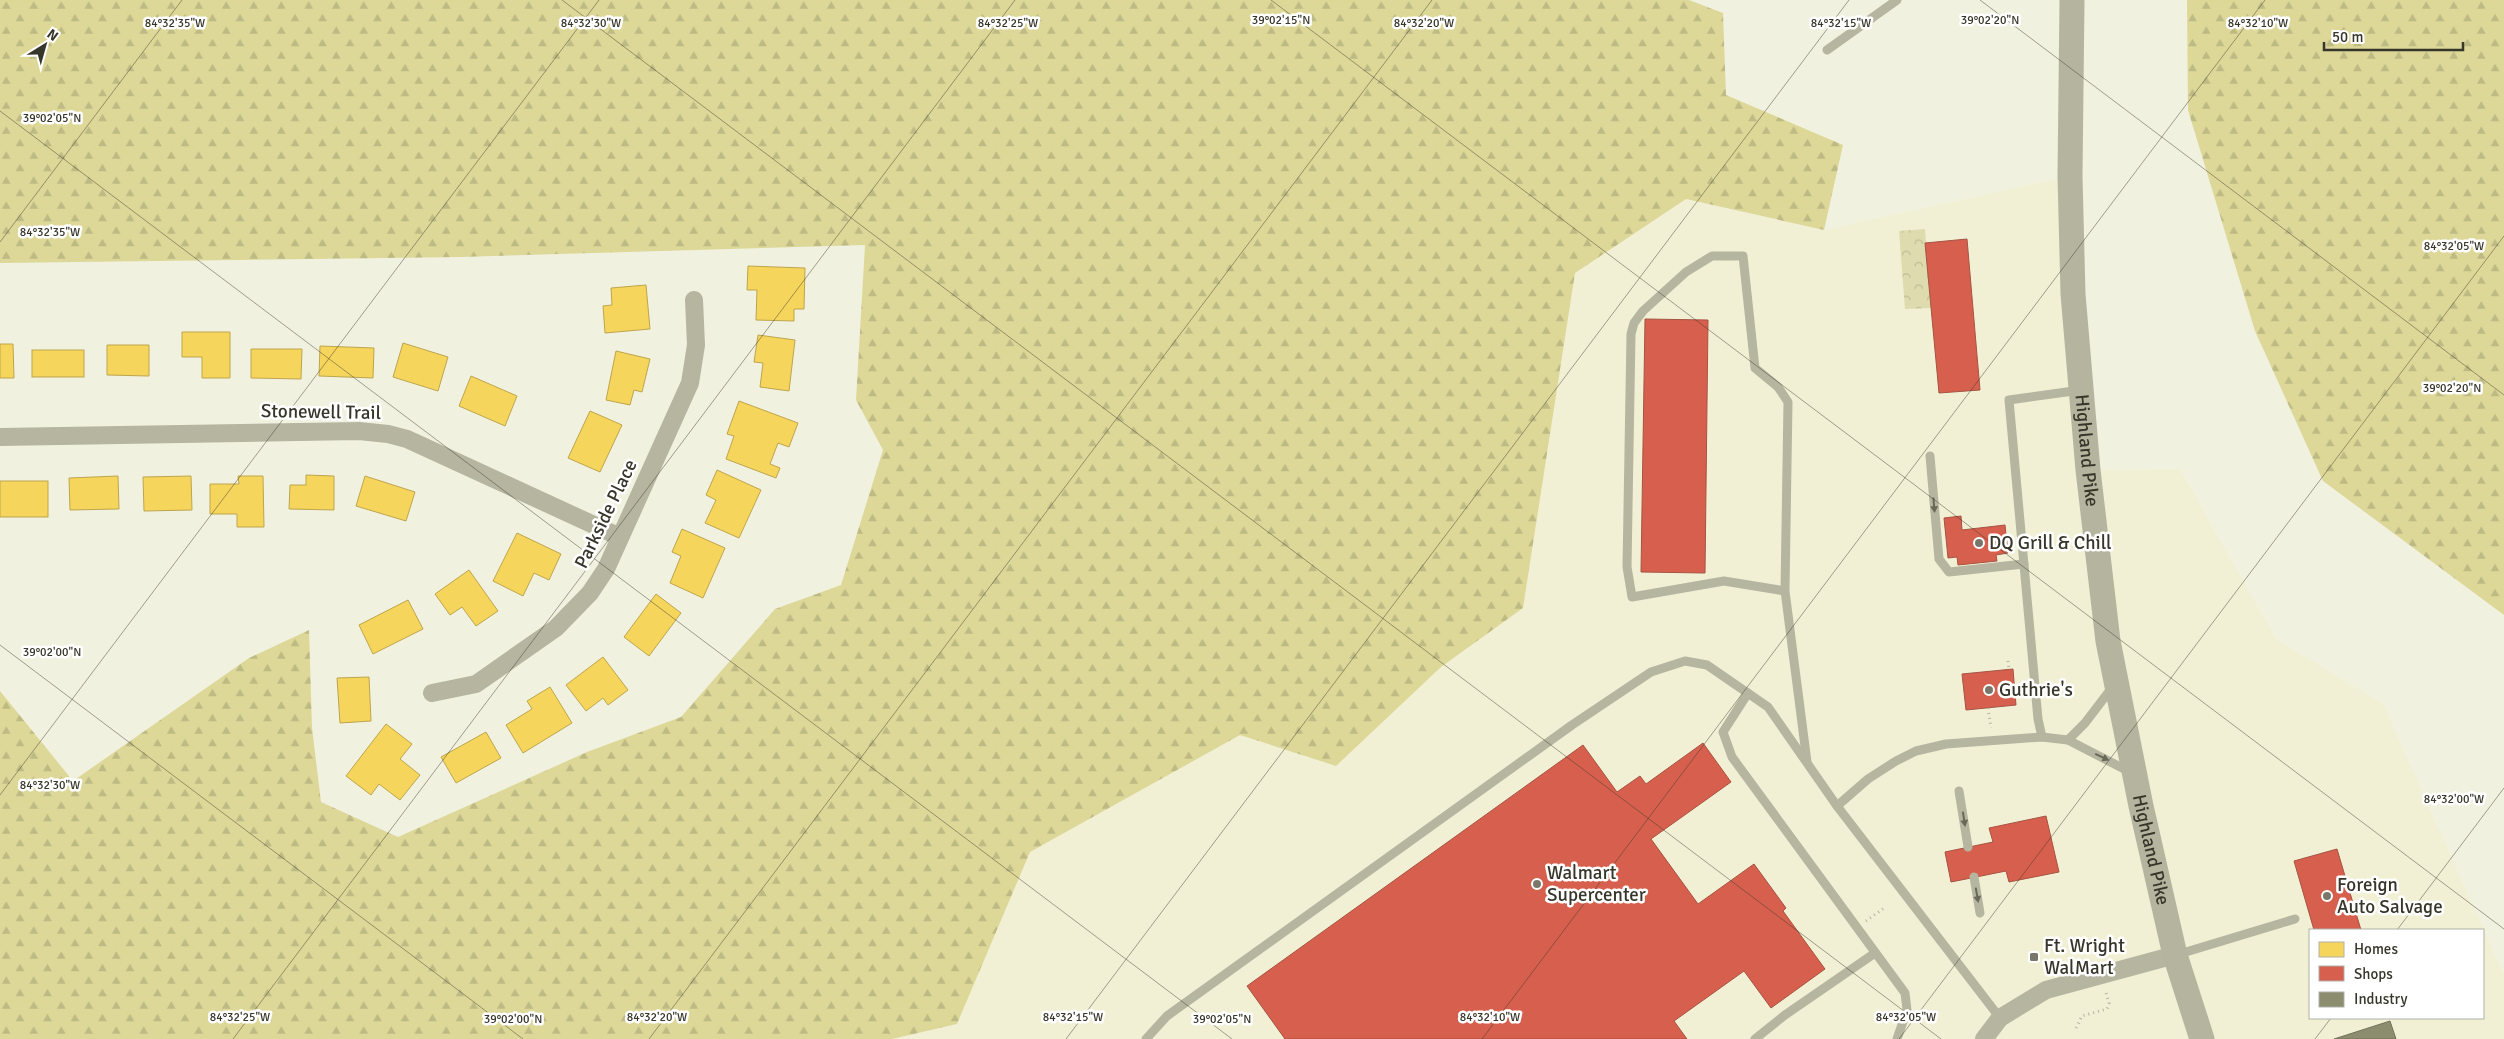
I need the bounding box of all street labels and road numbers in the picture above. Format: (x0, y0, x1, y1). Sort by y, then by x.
street label: Highland Pike (2070, 393, 2104, 508)
street label: Stonewell Trail (261, 399, 381, 425)
street label: Parkside Place (569, 456, 643, 572)
street label: Highland Pike (2127, 792, 2175, 907)

